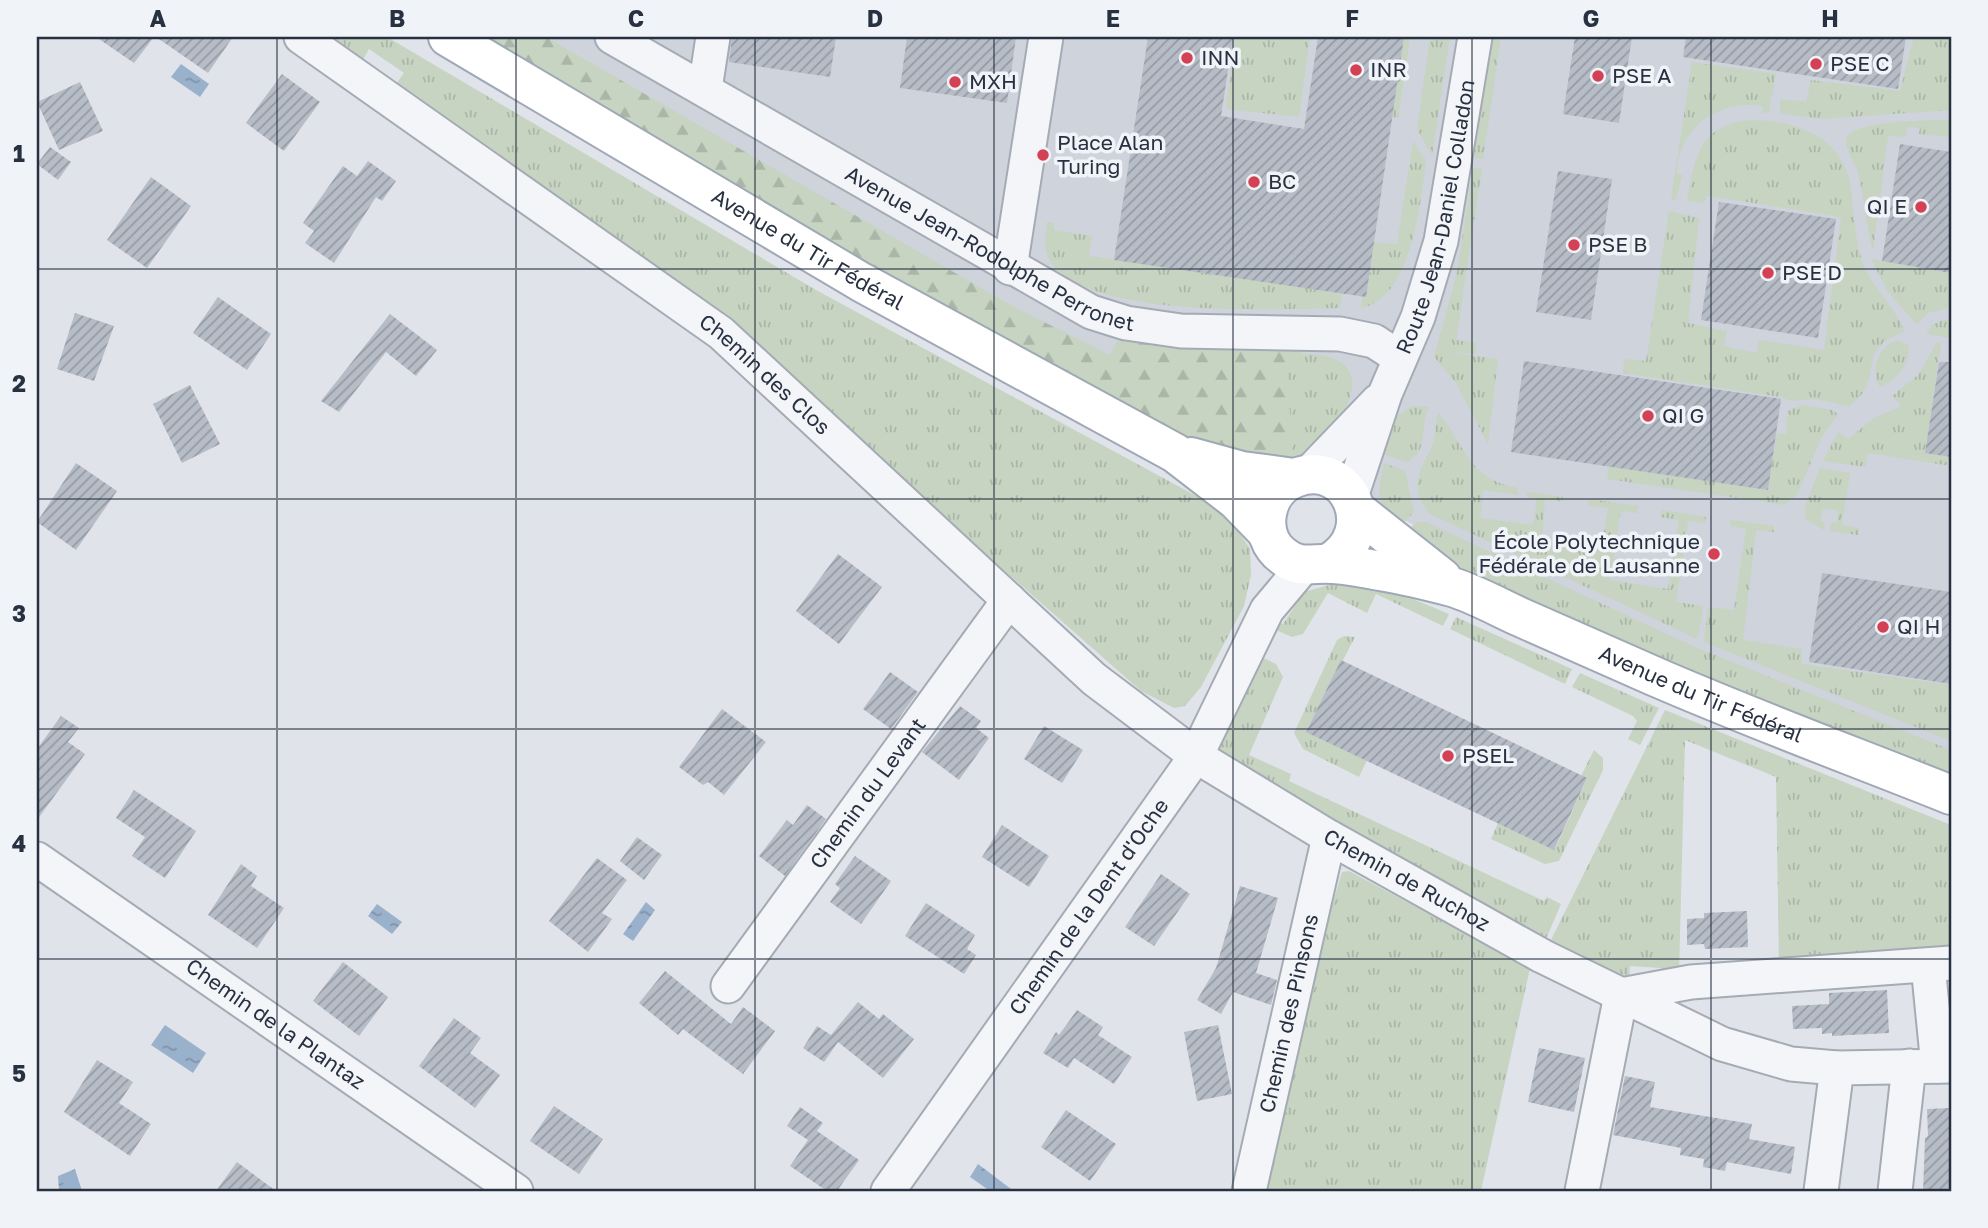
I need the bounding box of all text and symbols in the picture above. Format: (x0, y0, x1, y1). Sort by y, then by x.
text: A (150, 4, 167, 32)
text: B (389, 4, 405, 32)
text: C (628, 4, 644, 32)
text: D (867, 4, 883, 32)
text: E (1106, 4, 1120, 32)
text: F (1345, 4, 1359, 32)
text: G (1583, 4, 1599, 32)
text: H (1821, 4, 1839, 32)
place label: INN (1201, 44, 1240, 70)
marker: INN (1179, 50, 1195, 66)
place label: PSE C (1830, 50, 1890, 76)
place label: INR (1370, 56, 1407, 82)
marker: PSE C (1808, 56, 1824, 72)
marker: INR (1348, 62, 1364, 78)
place label: PSE A (1612, 62, 1671, 88)
place label: MXH (969, 68, 1017, 94)
marker: PSE A (1590, 68, 1606, 84)
marker: MXH (947, 74, 963, 90)
street label: Route Jean-Daniel Colladon (1390, 78, 1480, 358)
place label: Place Alan Turing (1057, 129, 1163, 179)
text: 1 (13, 139, 25, 167)
marker: Place Alan Turing (1035, 147, 1051, 163)
street label: Avenue Jean-Rodolphe Perronet (841, 160, 1136, 336)
place label: BC (1268, 168, 1296, 194)
marker: BC (1246, 174, 1262, 190)
street label: Avenue du Tir Fédéral (707, 182, 909, 315)
place label: QI E (1867, 193, 1907, 219)
marker: QI E (1913, 199, 1929, 215)
place label: PSE B (1588, 231, 1647, 257)
marker: PSE B (1566, 237, 1582, 253)
place label: PSE D (1782, 259, 1842, 285)
marker: PSE D (1760, 265, 1776, 281)
street label: Chemin des Clos (695, 308, 836, 440)
text: 2 (12, 369, 26, 397)
place label: QI G (1662, 402, 1704, 428)
marker: QI G (1640, 408, 1656, 424)
place label: École Polytechnique Fédérale de Lausanne (1479, 528, 1700, 578)
marker: École Polytechnique Fédérale de Lausanne (1706, 546, 1722, 562)
text: 3 (12, 599, 26, 627)
place label: QI H (1897, 613, 1940, 639)
marker: QI H (1875, 619, 1891, 635)
street label: Avenue du Tir Fédéral (1595, 639, 1807, 748)
street label: Chemin du Levant (804, 712, 931, 874)
place label: PSEL (1462, 742, 1514, 768)
marker: PSEL (1440, 748, 1456, 764)
street label: Chemin de la Dent d'Oche (1003, 793, 1174, 1020)
street label: Chemin de Ruchoz (1319, 823, 1495, 936)
text: 4 (12, 829, 26, 857)
street label: Chemin des Pinsons (1253, 911, 1323, 1115)
street label: Chemin de la Plantaz (181, 952, 370, 1094)
text: 5 (12, 1059, 26, 1087)

